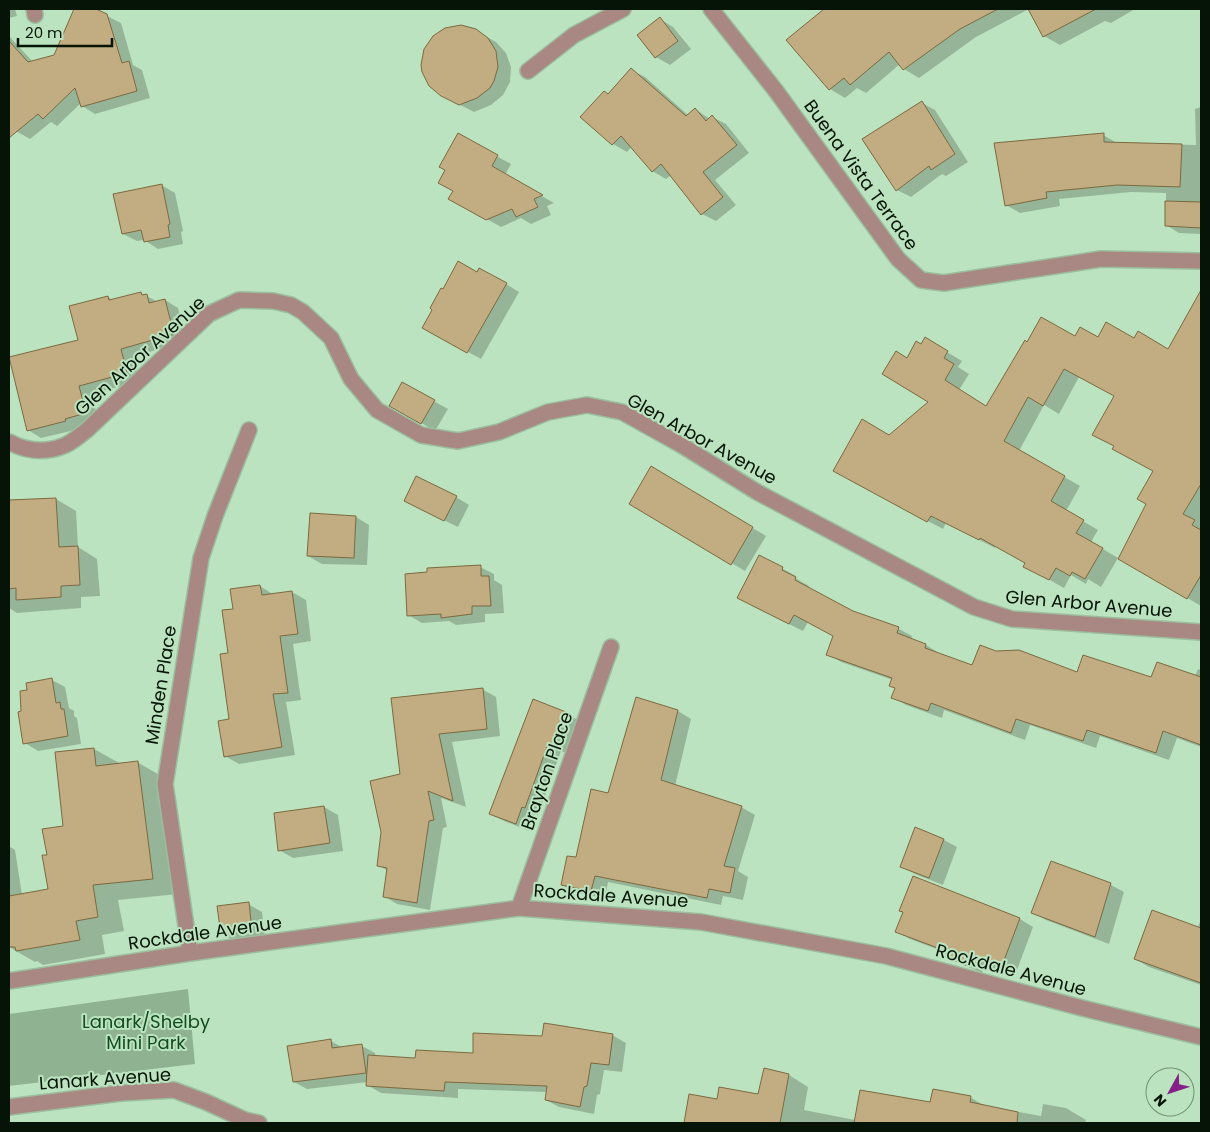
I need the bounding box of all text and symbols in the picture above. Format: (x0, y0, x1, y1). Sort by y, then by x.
scale bar (18, 15, 111, 47)
text: 20 m (25, 22, 63, 43)
street label: Buena Vista Terrace (798, 94, 925, 255)
street label: Glen Arbor Avenue (69, 290, 210, 421)
street label: Glen Arbor Avenue (623, 387, 782, 490)
street label: Glen Arbor Avenue (1004, 584, 1174, 623)
street label: Minden Place (139, 624, 182, 746)
street label: Brayton Place (515, 708, 578, 833)
street label: Rockdale Avenue (533, 878, 689, 913)
street label: Rockdale Avenue (126, 909, 283, 956)
street label: Rockdale Avenue (933, 937, 1089, 1002)
park label: Lanark/Shelby Mini Park (82, 1009, 210, 1055)
street label: Lanark Avenue (38, 1061, 172, 1096)
north arrow (1145, 1067, 1195, 1117)
text: N (1149, 1090, 1171, 1111)

